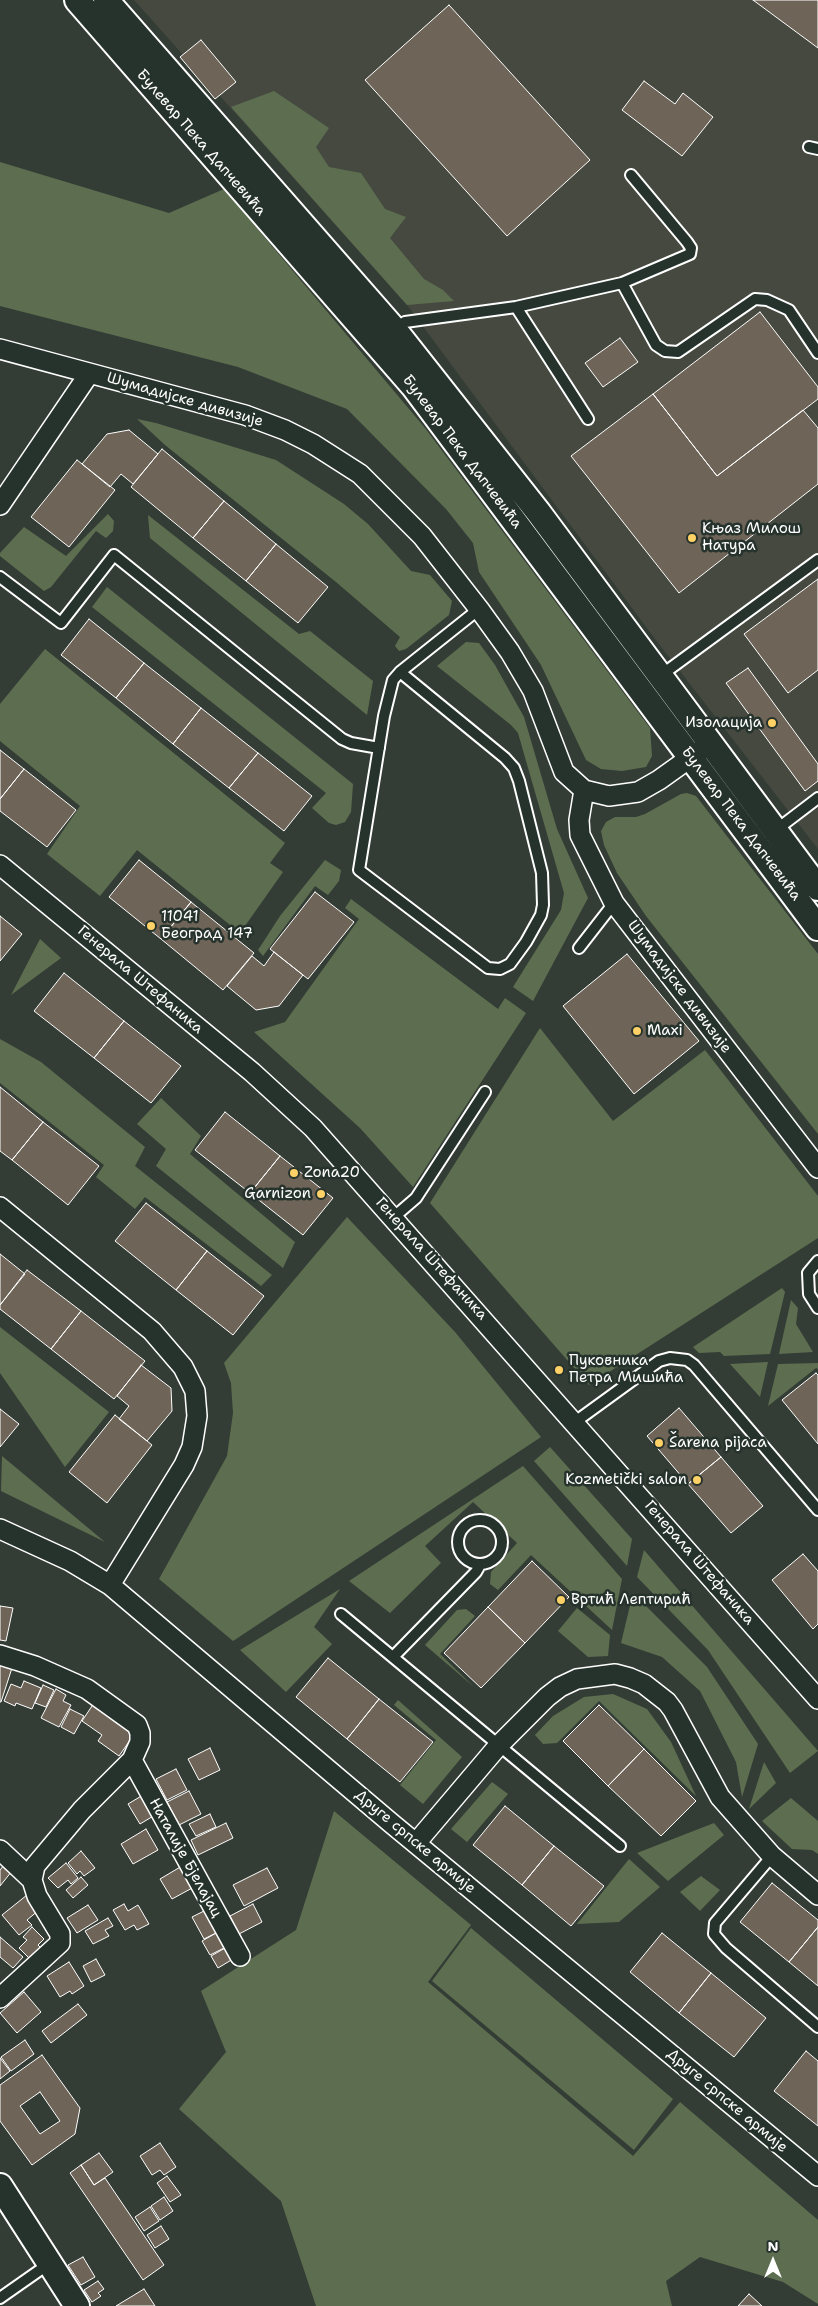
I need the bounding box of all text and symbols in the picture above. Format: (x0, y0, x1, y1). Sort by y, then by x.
street label: Булевар Пека Дапчевића (133, 66, 269, 220)
street label: Шумадијске дивизије (105, 369, 265, 431)
street label: Булевар Пека Дапчевића (398, 371, 526, 533)
place label: Књаз Милош Натура (702, 520, 801, 555)
marker: Књаз Милош Натура (686, 532, 698, 544)
place label: Изолација (685, 714, 762, 732)
marker: Изолација (766, 717, 778, 729)
street label: Булевар Пека Дапчевића (677, 743, 805, 905)
place label: 11041 Београд 147 (161, 908, 253, 943)
street label: Шумадијске дивизије (623, 917, 735, 1057)
marker: 11041 Београд 147 (145, 920, 157, 932)
street label: Генерала Штефаника (73, 922, 207, 1038)
place label: Maxi (647, 1022, 683, 1040)
marker: Maxi (631, 1025, 643, 1037)
place label: Zona20 (304, 1164, 360, 1182)
marker: Zona20 (288, 1167, 300, 1179)
place label: Garnizon (244, 1185, 311, 1203)
marker: Garnizon (315, 1188, 327, 1200)
street label: Генерала Штефаника (371, 1194, 491, 1324)
place label: Пуковника Петра Мишића (569, 1352, 683, 1387)
marker: Пуковника Петра Мишића (553, 1364, 565, 1376)
place label: Šarena pijaca (669, 1434, 767, 1452)
marker: Šarena pijaca (653, 1437, 665, 1449)
place label: Kozmetički salon (565, 1471, 687, 1489)
marker: Kozmetički salon (691, 1474, 703, 1486)
street label: Генерала Штефаника (640, 1497, 758, 1629)
place label: Вртић Лептирић (571, 1591, 691, 1609)
marker: Вртић Лептирић (555, 1594, 567, 1606)
street label: Друге српске армије (351, 1786, 479, 1898)
street label: Наталије Бјелајац (145, 1795, 225, 1921)
street label: Друге српске армије (663, 2045, 791, 2157)
north arrow (748, 2236, 798, 2286)
text: N (767, 2237, 779, 2255)

